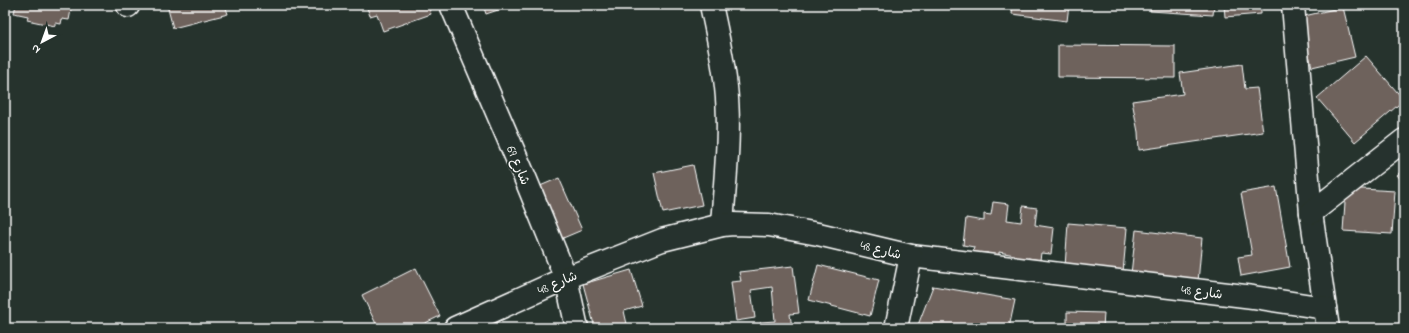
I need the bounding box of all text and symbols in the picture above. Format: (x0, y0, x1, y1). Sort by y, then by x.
north arrow (22, 22, 62, 62)
text: N (28, 40, 44, 57)
street label: شارع 69 (501, 143, 534, 188)
street label: شارع 48 (858, 236, 903, 265)
street label: شارع 48 (535, 267, 580, 300)
street label: شارع 48 (1180, 281, 1224, 304)

